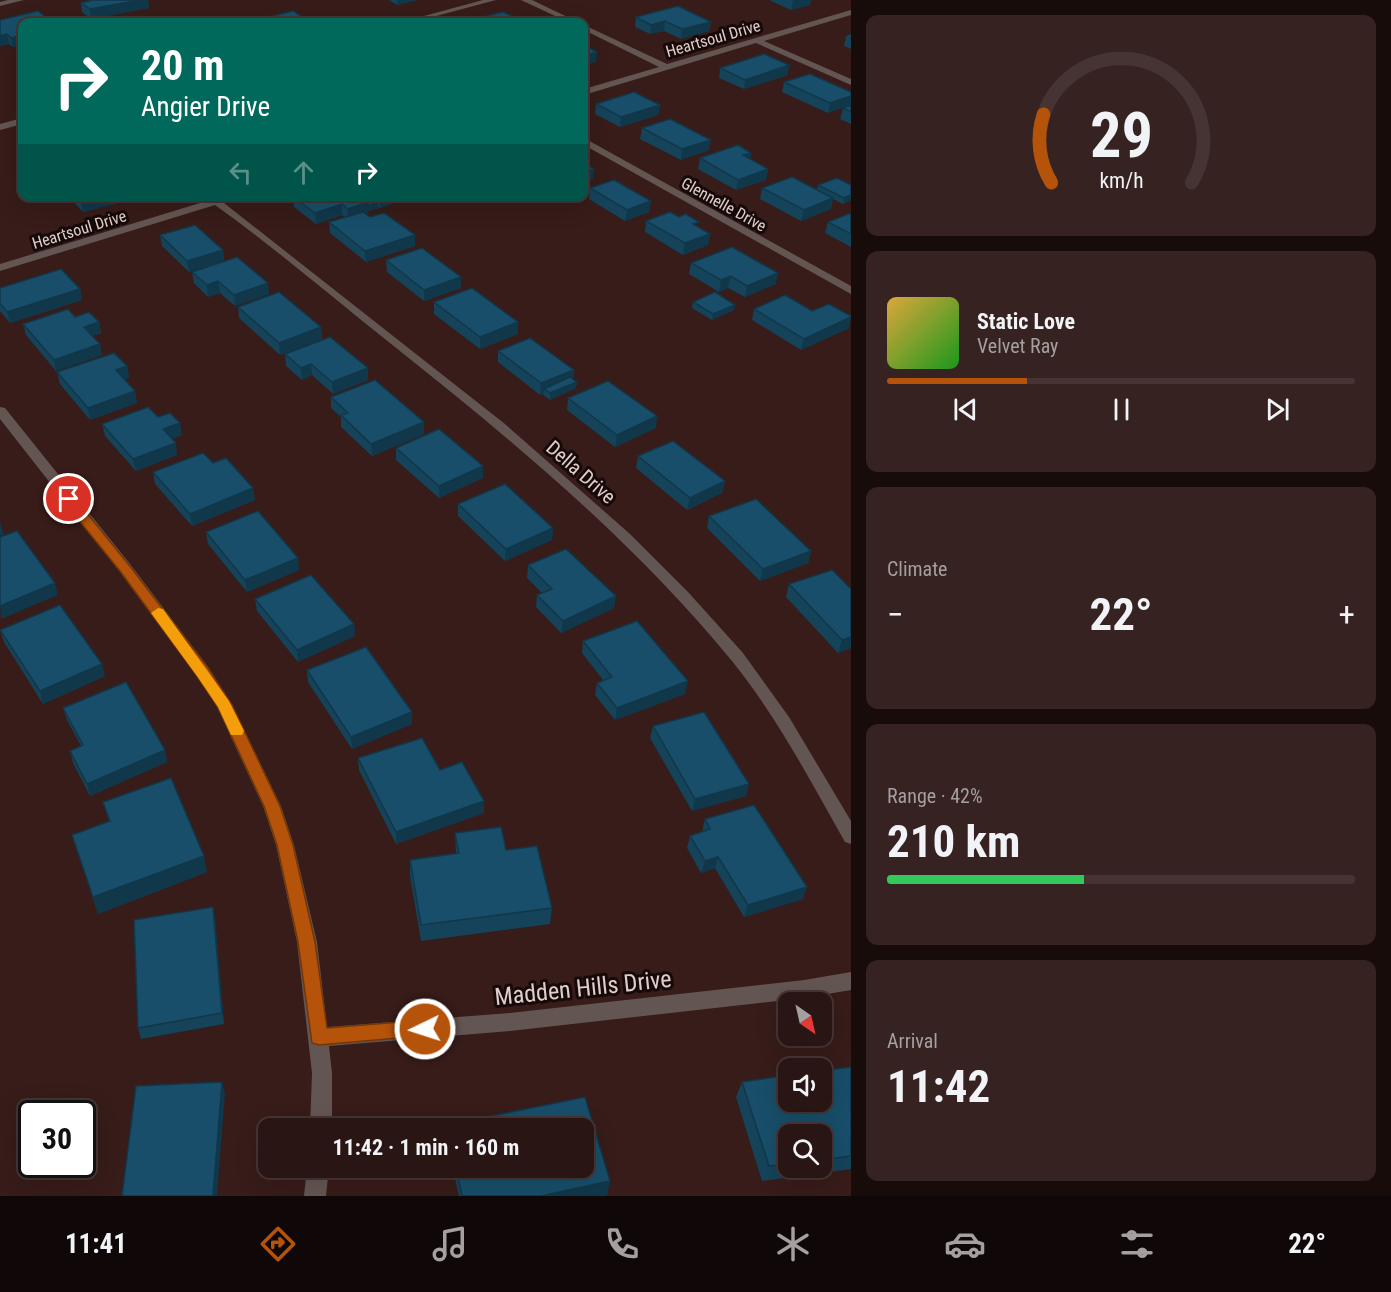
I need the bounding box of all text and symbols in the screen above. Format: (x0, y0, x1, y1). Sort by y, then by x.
street label: Heartsoul Drive (664, 16, 763, 61)
text: 20 m (141, 41, 224, 90)
icon: right (42, 42, 120, 120)
text: Angier Drive (141, 91, 270, 123)
text: 29 (1089, 99, 1153, 172)
icon: left (224, 156, 257, 189)
icon: ahead (287, 156, 320, 189)
icon: right (350, 156, 383, 189)
text: km/h (1099, 168, 1143, 193)
street label: Glennelle Drive (678, 173, 769, 236)
street label: Heartsoul Drive (30, 206, 129, 253)
text: Static Love (977, 309, 1075, 334)
text: Velvet Ray (977, 334, 1058, 358)
icon: previous (949, 393, 982, 426)
icon: pause (1105, 393, 1138, 426)
icon: next (1261, 393, 1294, 426)
street label: Della Drive (541, 435, 621, 509)
pin (43, 473, 94, 524)
icon: arrive (52, 482, 85, 515)
text: Climate (887, 557, 947, 581)
text: 22° (1090, 588, 1153, 641)
text: − (887, 595, 904, 634)
text: + (1339, 595, 1355, 634)
text: Range · 42% (887, 784, 983, 808)
text: 210 km (887, 815, 1020, 868)
street label: Madden Hills Drive (493, 965, 673, 1011)
north arrow (778, 992, 832, 1046)
map controls (778, 992, 832, 1178)
position arrow (393, 997, 457, 1061)
text: Arrival (887, 1029, 938, 1053)
button: sound (778, 1058, 832, 1112)
text: 11:42 (887, 1060, 990, 1113)
speed limit sign: 30 (18, 1100, 96, 1178)
button: search (778, 1124, 832, 1178)
text: 11:42 · 1 min · 160 m (333, 1135, 519, 1160)
icon: directions (257, 1223, 299, 1265)
icon: music (429, 1223, 471, 1265)
icon: phone (601, 1223, 643, 1265)
icon: climate (772, 1223, 814, 1265)
icon: car (944, 1223, 986, 1265)
icon: filters (1116, 1223, 1158, 1265)
text: 11:41 (65, 1228, 127, 1260)
text: 22° (1288, 1228, 1326, 1260)

